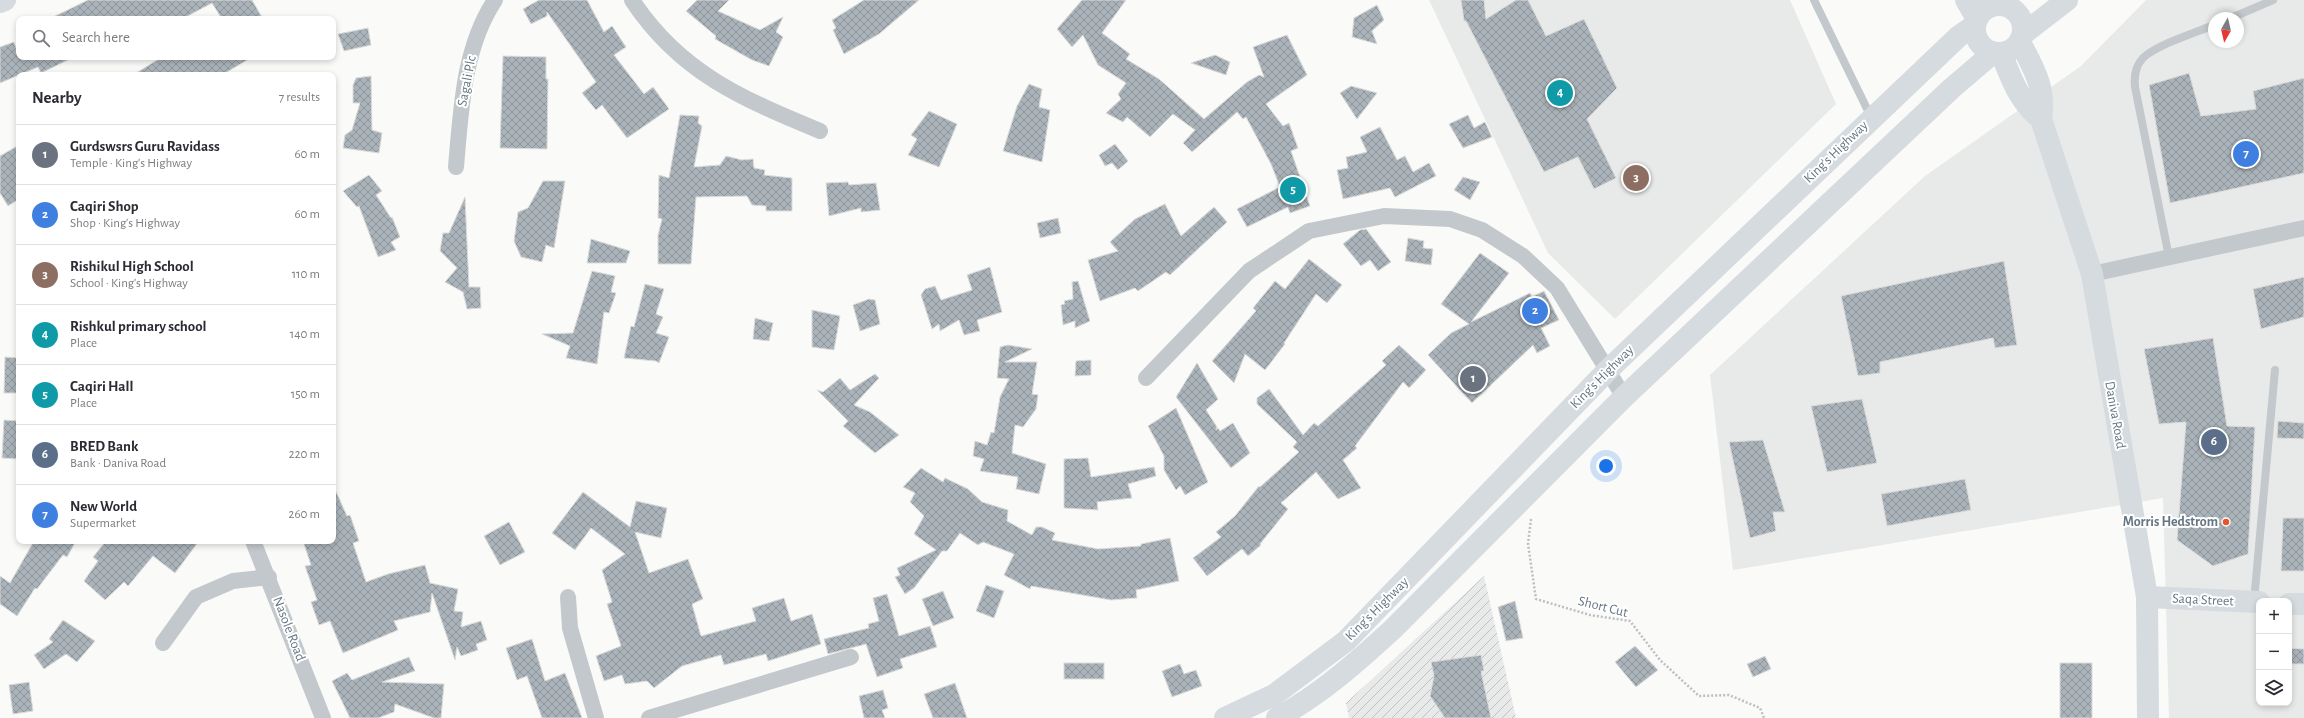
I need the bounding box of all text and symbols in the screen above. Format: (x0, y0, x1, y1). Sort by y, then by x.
north arrow (2208, 12, 2244, 48)
search box (16, 16, 336, 60)
icon: search (30, 27, 52, 49)
text: Search here (62, 30, 130, 45)
street label: Sagali Plc (455, 54, 479, 107)
pin: 4 (1547, 78, 1573, 108)
text: Nearby (32, 89, 82, 106)
text: 7 results (279, 91, 320, 104)
street label: King's Highway (1801, 118, 1871, 186)
text: Gurdswsrs Guru Ravidass (70, 139, 220, 154)
pin: 7 (2233, 139, 2259, 169)
text: 1 (43, 148, 47, 161)
text: 60 m (294, 148, 320, 161)
text: Temple · King's Highway (70, 157, 192, 170)
pin: 3 (1623, 163, 1649, 193)
pin: 5 (1280, 175, 1306, 205)
text: Caqiri Shop (70, 199, 139, 214)
text: 2 (42, 208, 48, 221)
text: 60 m (294, 208, 320, 221)
text: Shop · King's Highway (70, 217, 180, 230)
text: Rishikul High School (70, 259, 194, 274)
text: 3 (42, 268, 48, 281)
text: 110 m (292, 268, 320, 281)
text: School · King's Highway (70, 277, 188, 290)
pin: 2 (1522, 296, 1548, 326)
text: Rishkul primary school (70, 319, 207, 334)
text: 4 (42, 328, 48, 341)
text: 140 m (290, 328, 320, 341)
text: Place (70, 337, 97, 350)
street label: King's Highway (1568, 343, 1636, 411)
pin: 1 (1460, 364, 1486, 394)
text: Caqiri Hall (70, 379, 133, 394)
street label: Daniva Road (2102, 380, 2128, 450)
text: 5 (42, 388, 48, 401)
text: 150 m (291, 388, 320, 401)
text: Place (70, 397, 97, 410)
pin: 6 (2201, 427, 2227, 457)
text: BRED Bank (70, 439, 138, 454)
text: 6 (42, 448, 48, 461)
text: 220 m (289, 448, 320, 461)
your location (1596, 456, 1616, 476)
text: Bank · Daniva Road (70, 457, 166, 470)
text: New World (70, 499, 137, 514)
text: 7 (42, 508, 48, 521)
text: 260 m (289, 508, 320, 521)
place label: Morris Hedstrom (2123, 515, 2218, 529)
text: Supermarket (70, 517, 136, 530)
marker: Morris Hedstrom (2221, 517, 2231, 527)
street label: King's Highway (1343, 575, 1411, 643)
street label: Saqa Street (2172, 591, 2235, 609)
street label: Short Cut (1577, 594, 1630, 620)
street label: Nasole Road (270, 595, 308, 663)
map controls (2256, 598, 2292, 706)
button: + (2256, 598, 2292, 634)
button: − (2256, 634, 2292, 670)
button: layers (2256, 670, 2292, 706)

